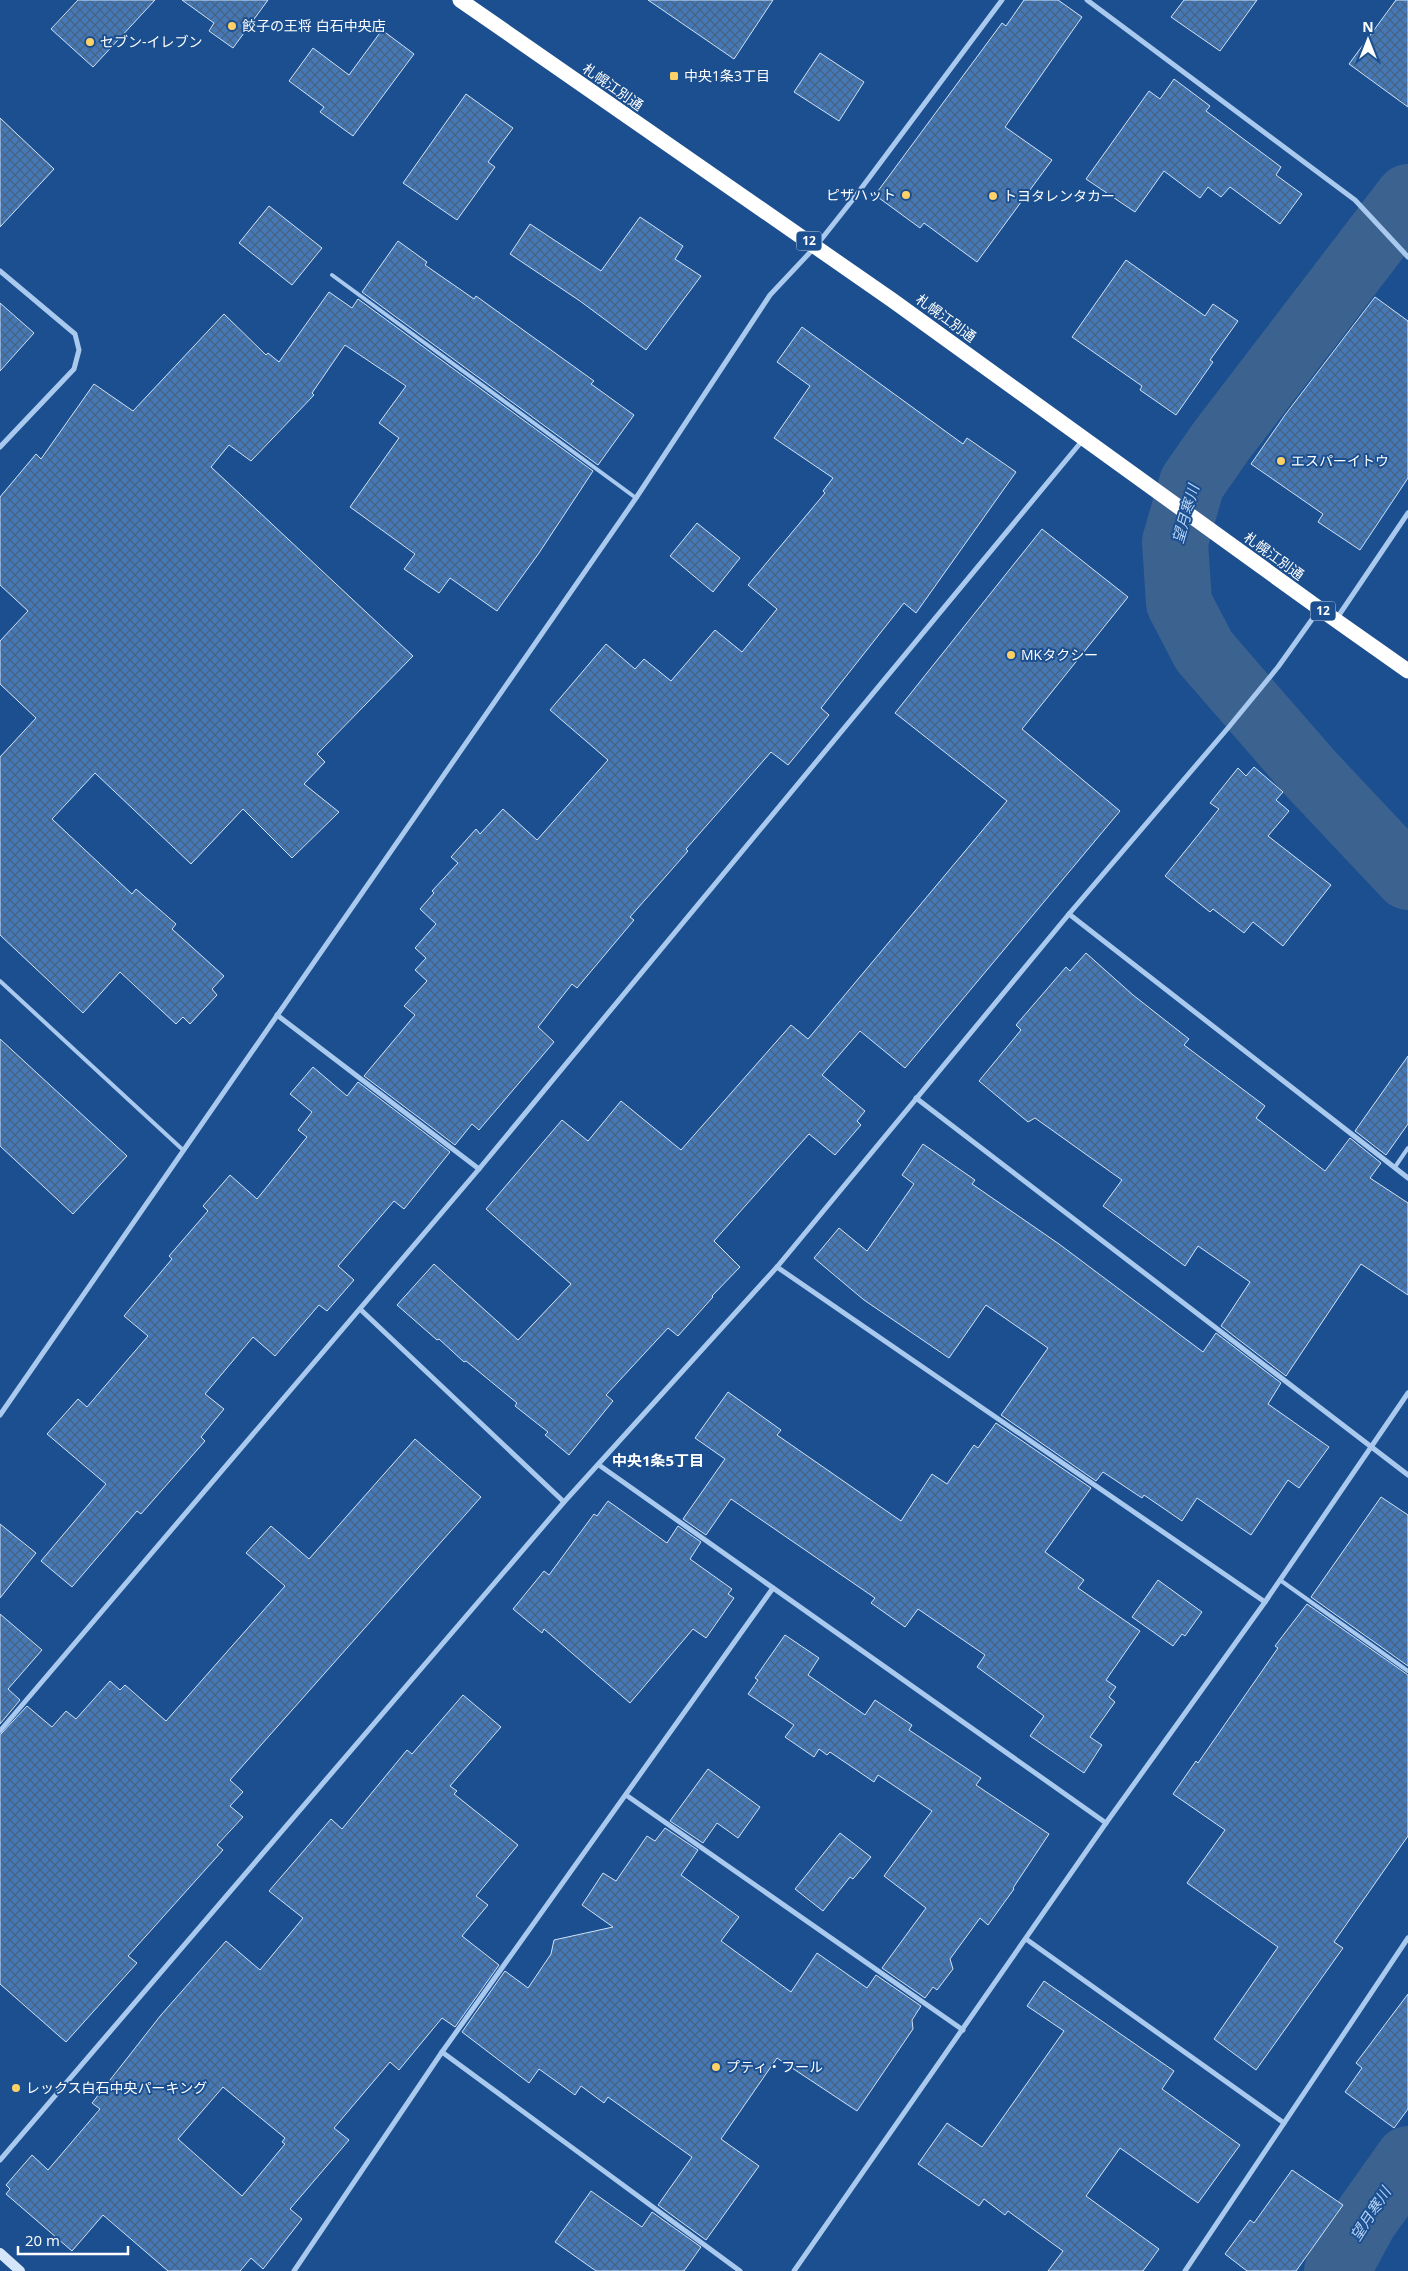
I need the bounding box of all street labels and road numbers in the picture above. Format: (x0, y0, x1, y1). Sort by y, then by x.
street label: 札幌江別通 (579, 59, 647, 114)
road number: 12 (796, 232, 822, 250)
street label: 札幌江別通 (912, 289, 980, 346)
street label: 札幌江別通 (1240, 527, 1308, 584)
road number: 12 (1310, 602, 1336, 620)

